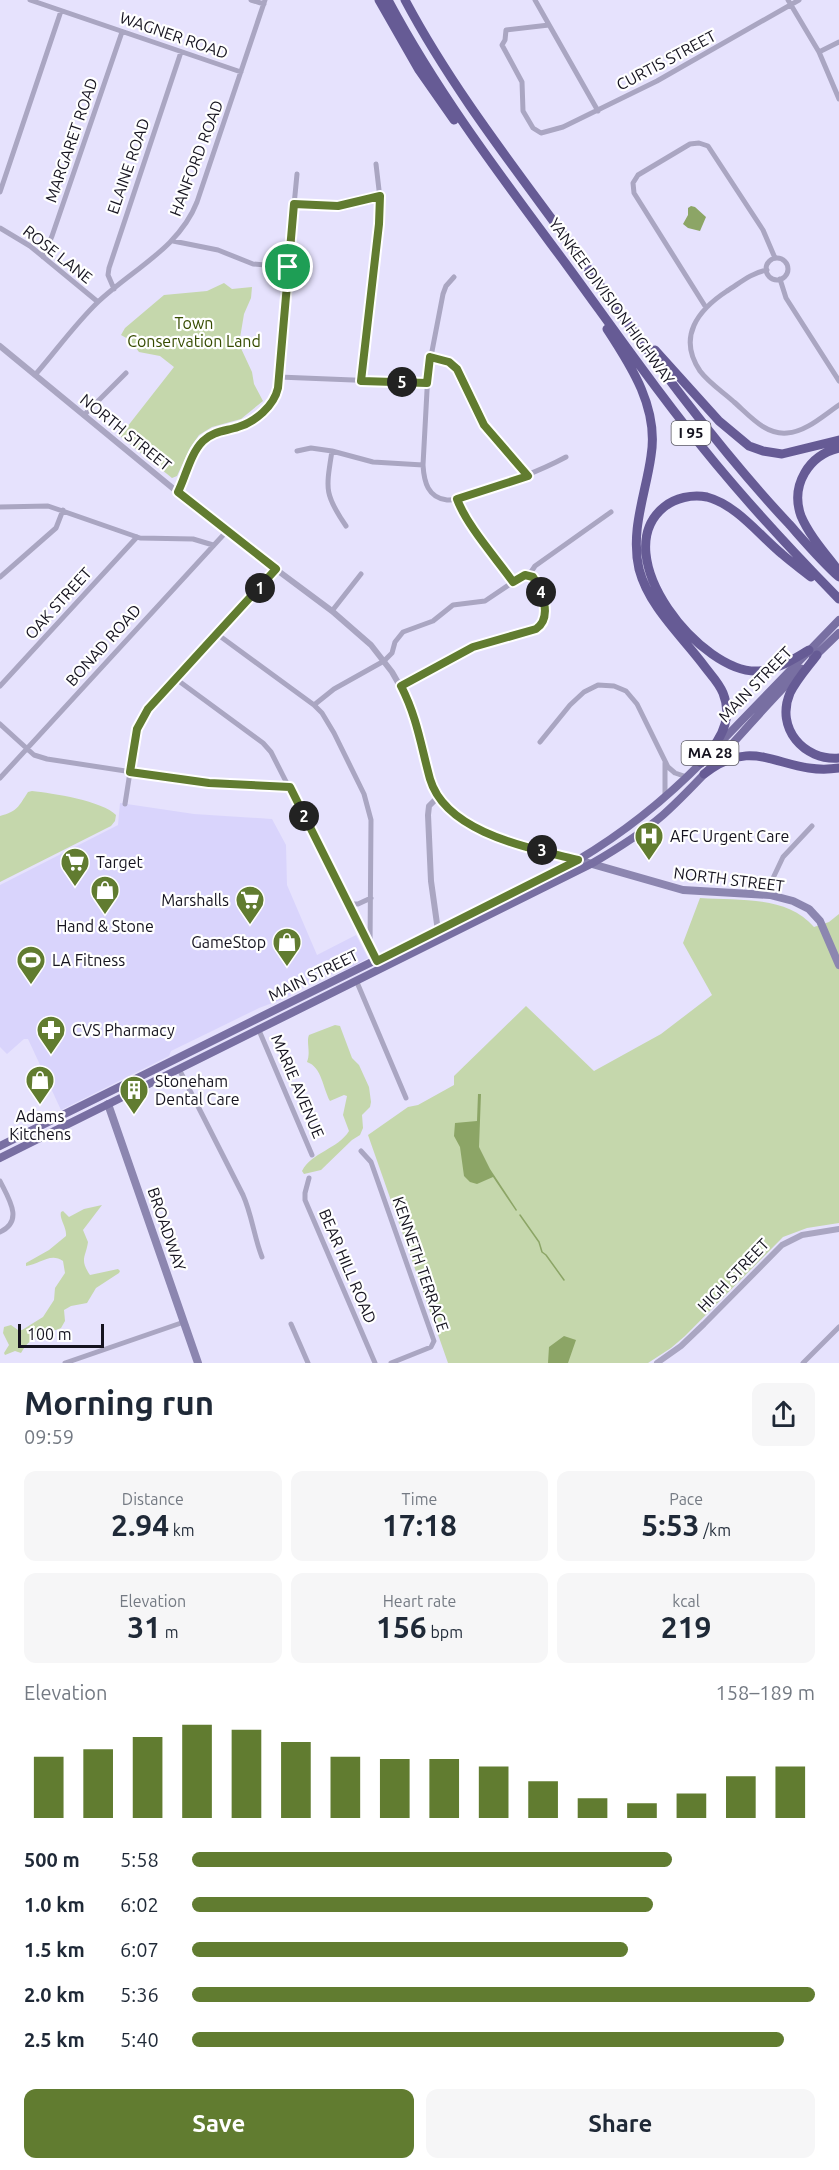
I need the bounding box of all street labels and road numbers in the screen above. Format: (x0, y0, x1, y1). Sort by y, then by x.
street label: WAGNER ROAD (117, 8, 231, 62)
street label: CURTIS STREET (613, 26, 719, 94)
street label: MARGARET ROAD (41, 75, 101, 205)
street label: HANFORD ROAD (166, 98, 226, 218)
street label: ELAINE ROAD (103, 116, 153, 216)
street label: YANKEE DIVISION HIGHWAY (546, 214, 679, 388)
street label: ROSE LANE (20, 221, 96, 287)
street label: NORTH STREET (77, 390, 175, 474)
road number: I 95 (672, 421, 710, 445)
street label: OAK STREET (21, 563, 95, 643)
street label: BONAD ROAD (62, 601, 144, 689)
street label: MAIN STREET (715, 643, 795, 725)
road number: MA 28 (682, 741, 738, 765)
street label: NORTH STREET (673, 863, 786, 895)
street label: MAIN STREET (265, 945, 361, 1004)
street label: MARIE AVENUE (268, 1031, 328, 1141)
street label: BROADWAY (144, 1185, 190, 1274)
street label: KENNETH TERRACE (389, 1194, 453, 1334)
street label: BEAR HILL ROAD (316, 1206, 380, 1326)
street label: HIGH STREET (694, 1235, 772, 1315)

